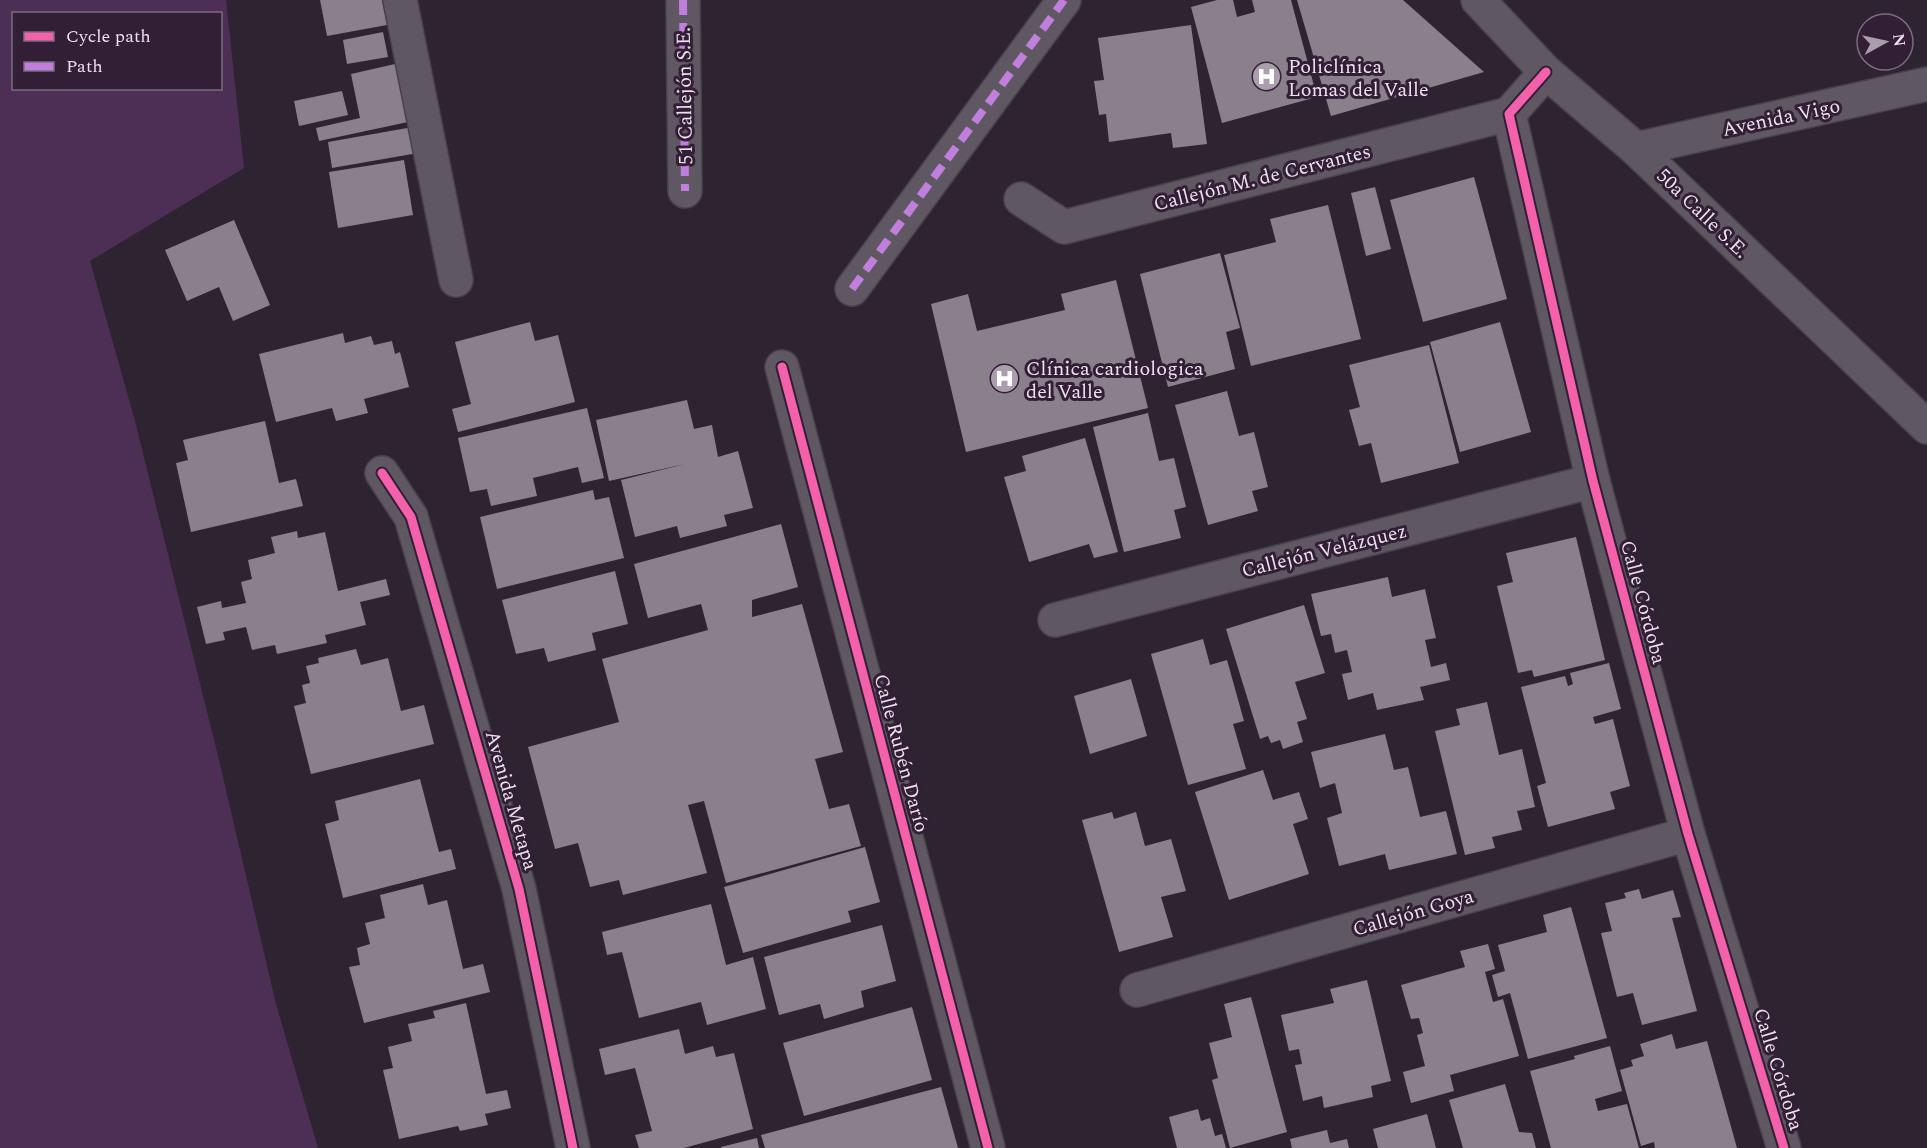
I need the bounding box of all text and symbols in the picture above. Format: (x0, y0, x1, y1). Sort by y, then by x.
legend (12, 12, 222, 90)
north arrow (1855, 12, 1915, 72)
text: Cycle path (66, 23, 151, 50)
street label: 51 Callejón S.E. (669, 27, 701, 165)
text: N (1886, 32, 1912, 48)
place label: Policlínica Lomas del Valle (1288, 52, 1429, 105)
text: Path (66, 53, 103, 80)
hospital icon: Policlínica Lomas del Valle (1251, 61, 1283, 93)
street label: Avenida Vigo (1719, 91, 1843, 145)
street label: Callejón M. de Cervantes (1150, 136, 1374, 219)
street label: 50a Calle S.E. (1649, 162, 1755, 266)
place label: Clínica cardiologica del Valle (1026, 354, 1204, 407)
hospital icon: Clínica cardiologica del Valle (989, 363, 1021, 395)
street label: Callejón Velázquez (1238, 516, 1410, 586)
street label: Calle Córdoba (1612, 537, 1674, 668)
street label: Calle Rubén Darío (865, 671, 937, 836)
street label: Avenida Metapa (477, 727, 545, 874)
street label: Callejón Goya (1349, 881, 1478, 945)
street label: Calle Córdoba (1745, 1004, 1811, 1135)

